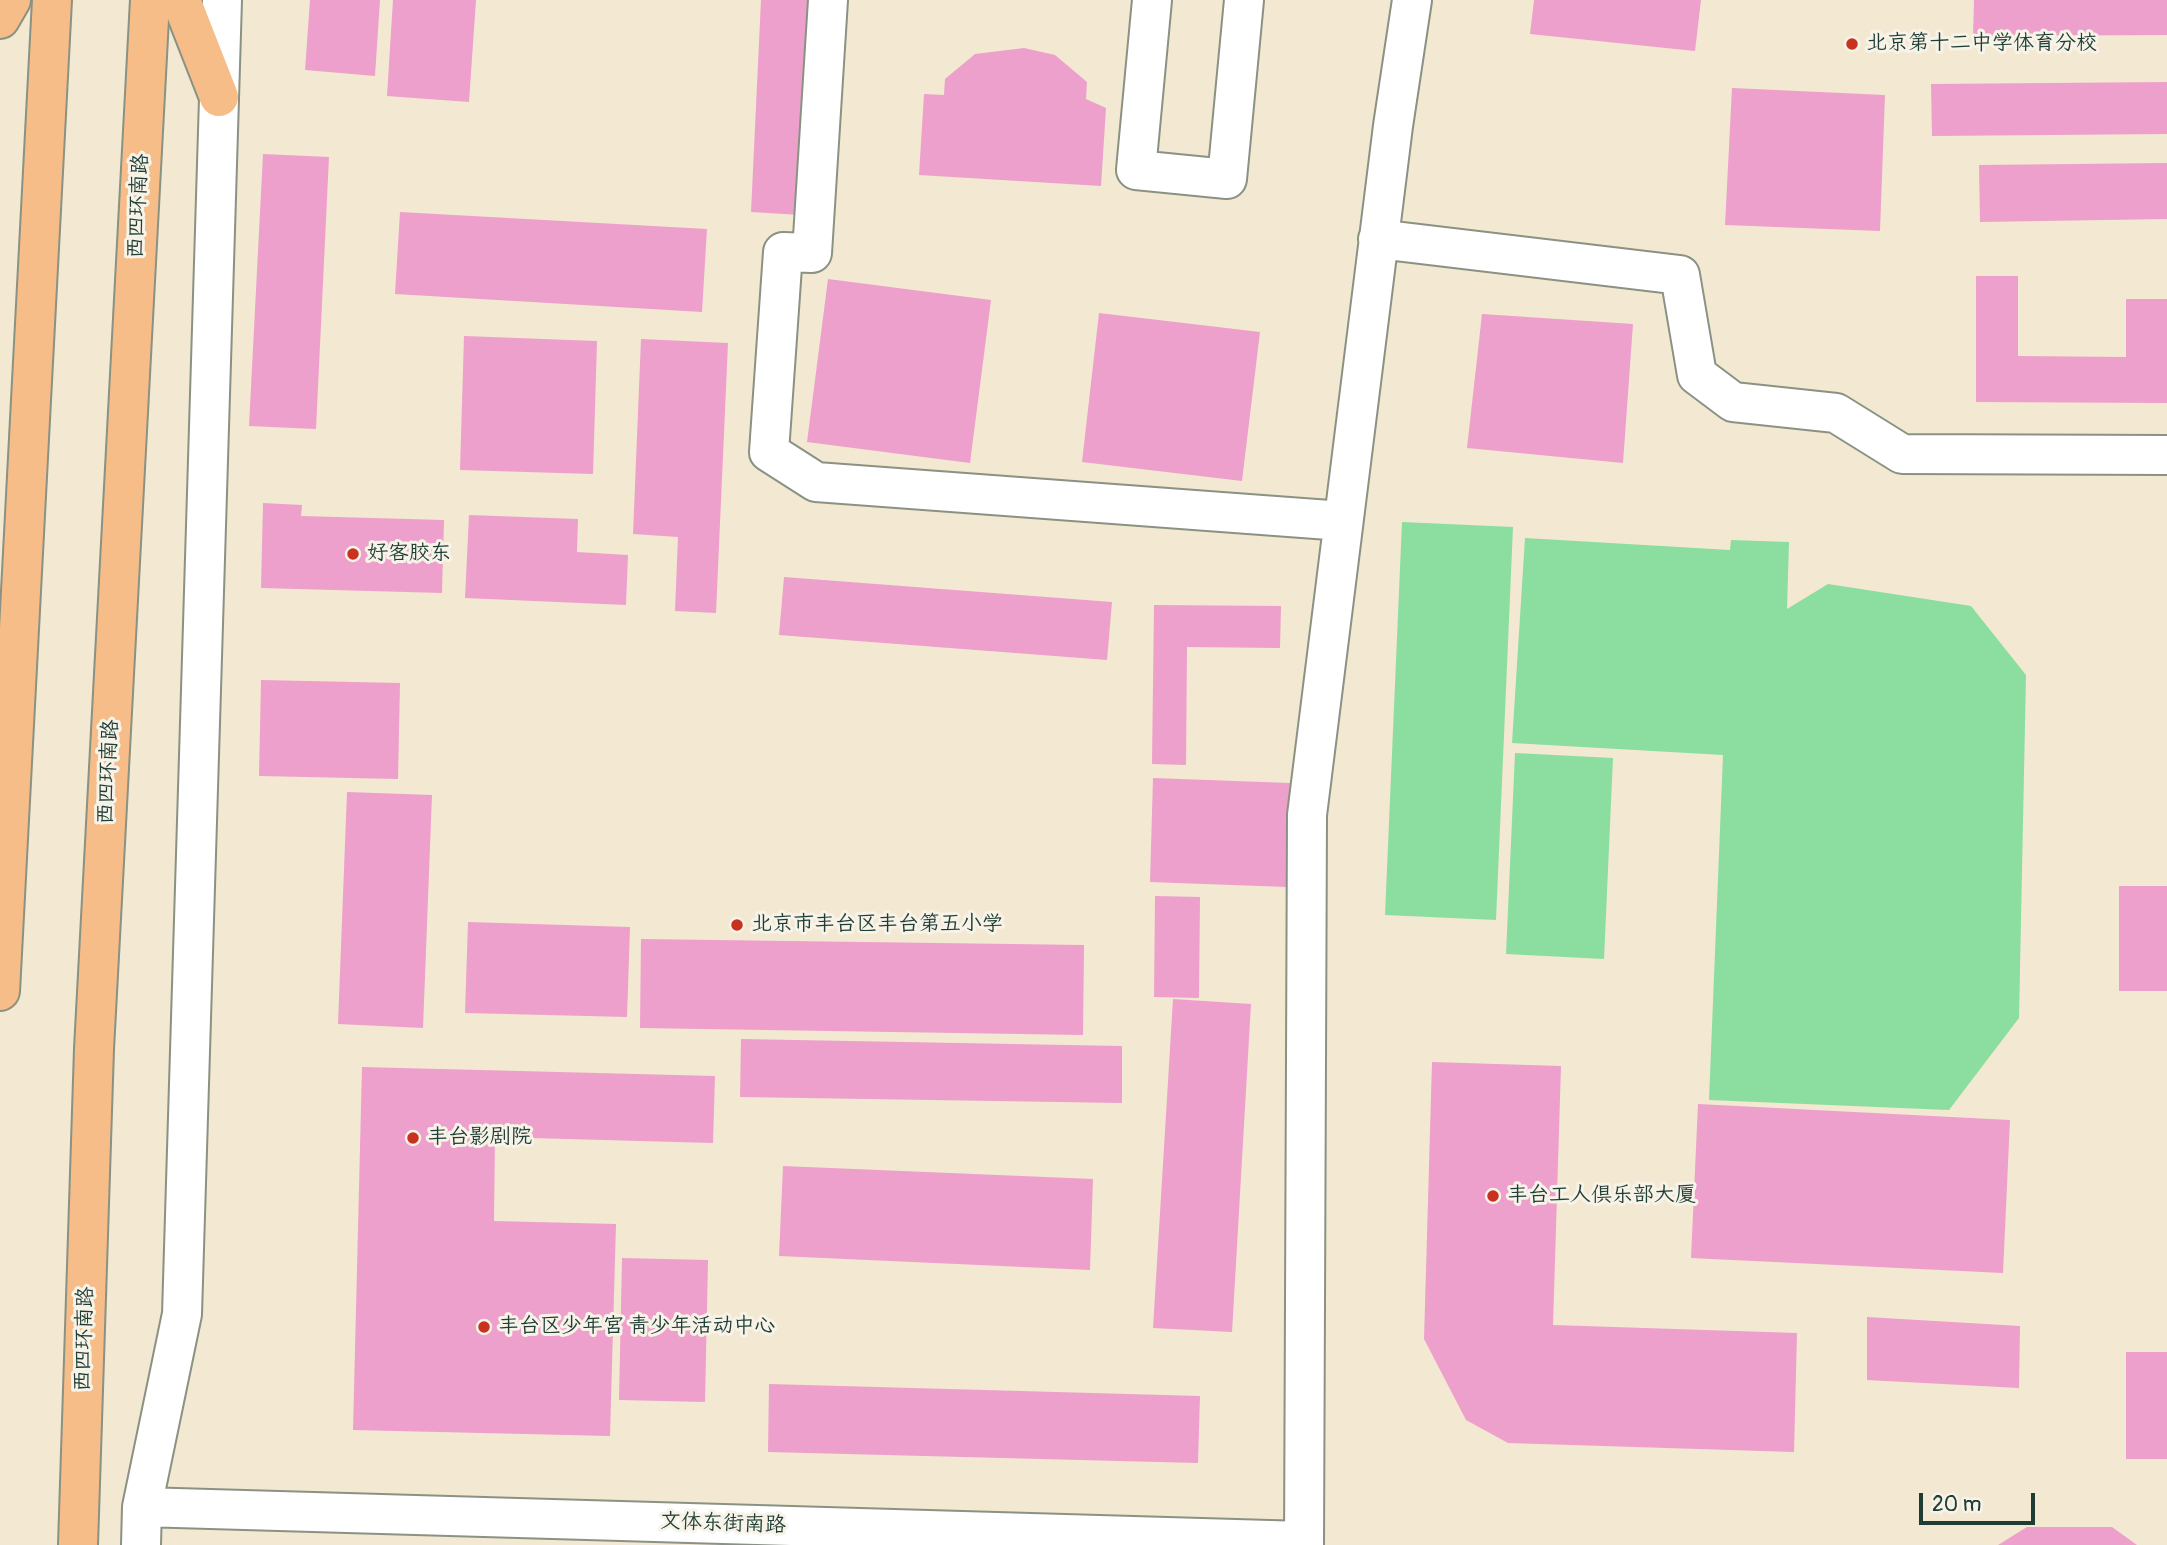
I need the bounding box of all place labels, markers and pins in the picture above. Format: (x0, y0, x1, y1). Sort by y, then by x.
place label: 北京第十二中学体育分校 (1866, 31, 2097, 57)
marker: 北京第十二中学体育分校 (1844, 36, 1860, 52)
place label: 好客胶东 (367, 541, 451, 567)
marker: 好客胶东 (345, 546, 361, 562)
place label: 北京市丰台区丰台第五小学 (751, 912, 1003, 938)
marker: 北京市丰台区丰台第五小学 (729, 917, 745, 933)
place label: 丰台影剧院 (427, 1125, 532, 1151)
marker: 丰台影剧院 (405, 1130, 421, 1146)
place label: 丰台工人俱乐部大厦 (1507, 1183, 1696, 1209)
marker: 丰台工人俱乐部大厦 (1485, 1188, 1501, 1204)
place label: 丰台区少年宫 青少年活动中心 (498, 1314, 776, 1340)
marker: 丰台区少年宫 青少年活动中心 (476, 1319, 492, 1335)

